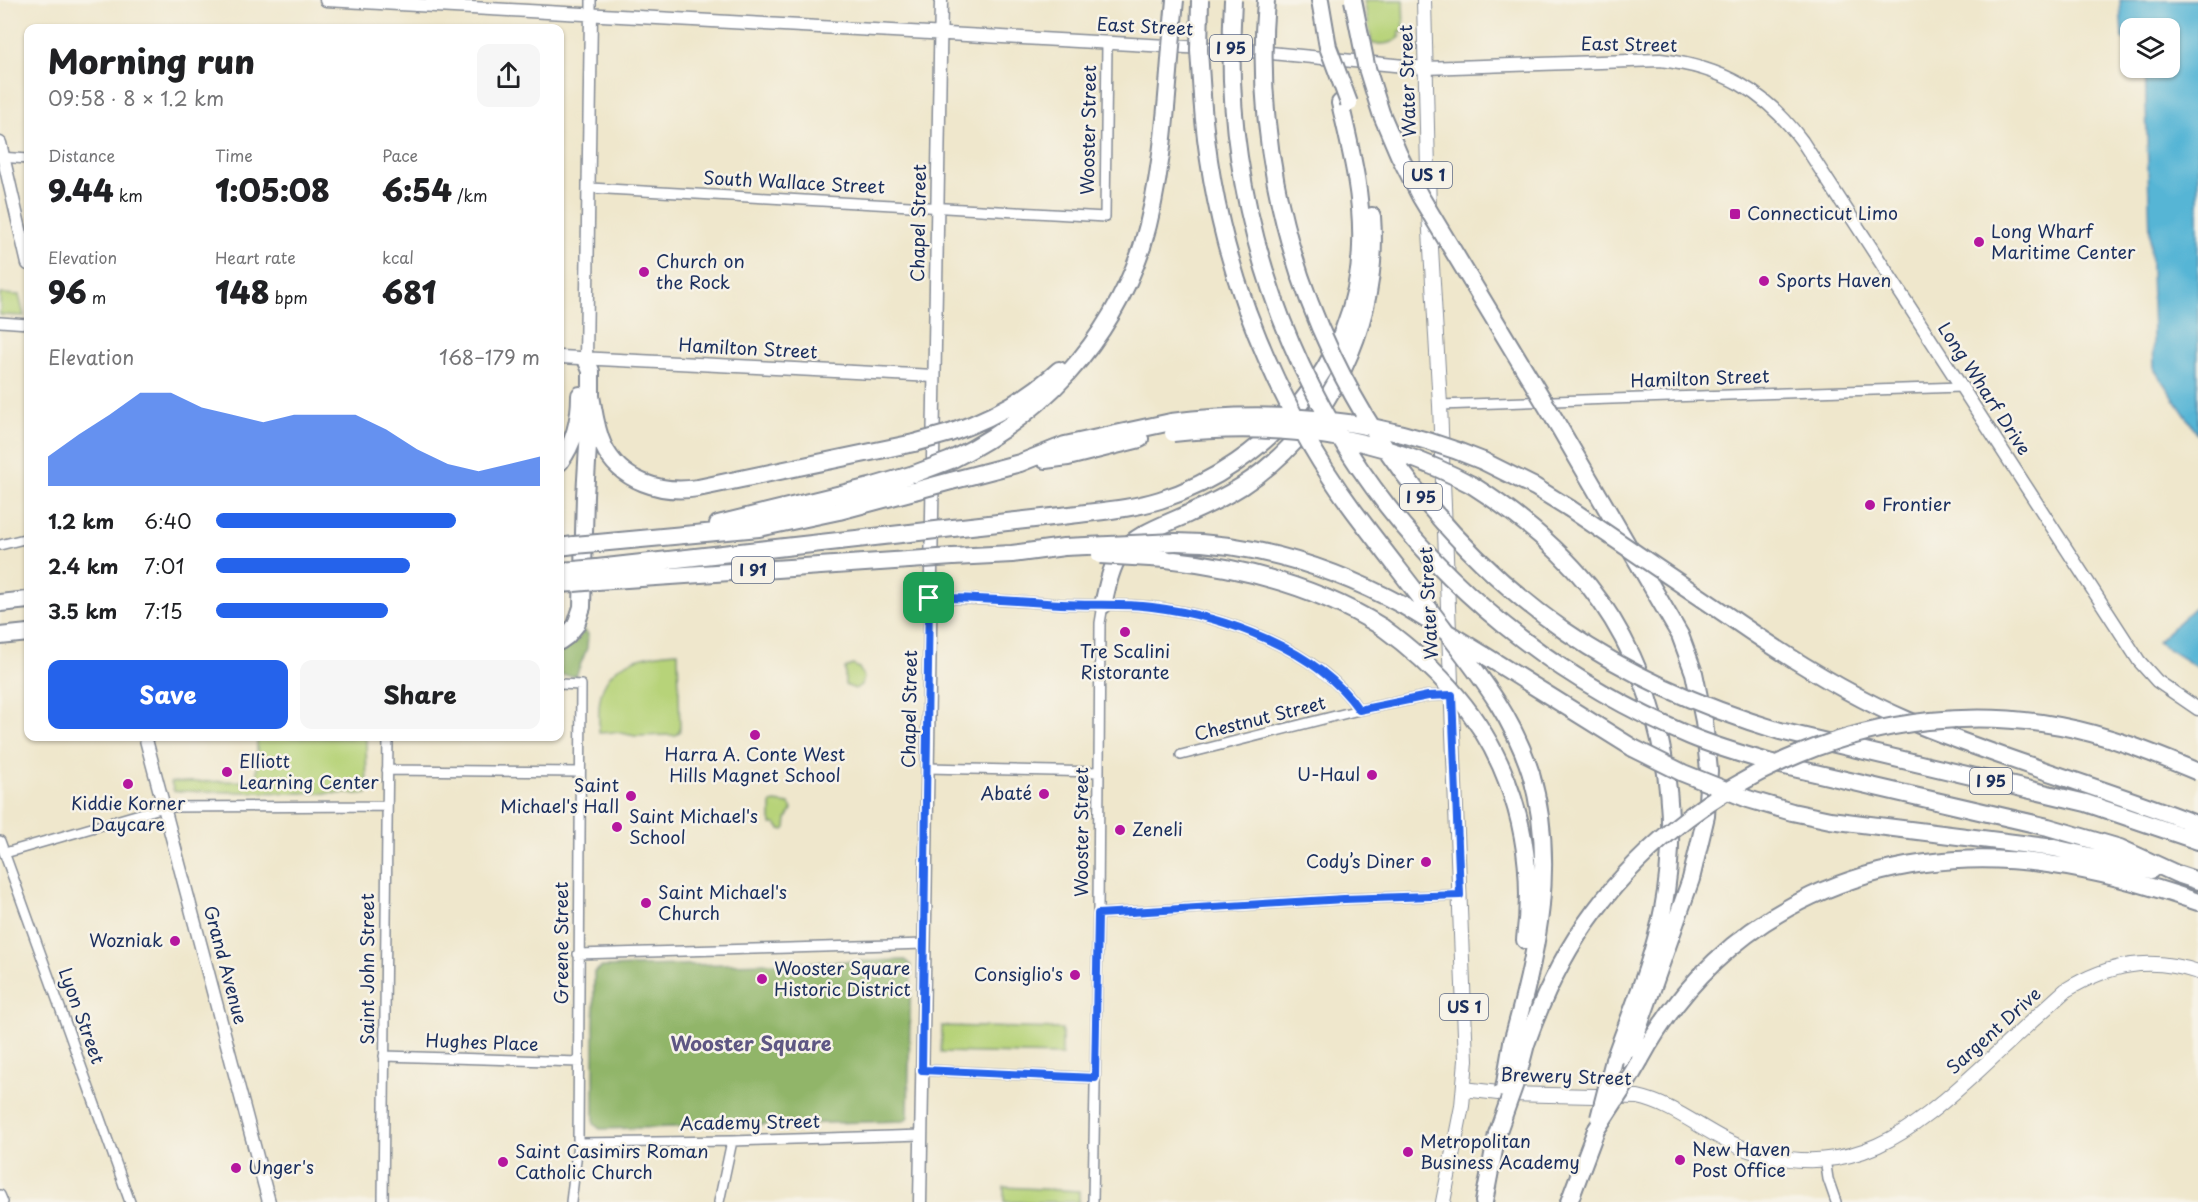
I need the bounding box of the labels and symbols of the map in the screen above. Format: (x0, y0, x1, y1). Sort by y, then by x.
street label: East Street (1096, 9, 1194, 42)
street label: Water Street (1391, 24, 1422, 138)
street label: East Street (1581, 29, 1678, 58)
road number: I 95 (1210, 35, 1252, 61)
street label: Wooster Street (1073, 65, 1102, 195)
road number: US 1 (1404, 162, 1452, 188)
street label: South Wallace Street (703, 163, 886, 200)
street label: Chapel Street (903, 164, 932, 282)
place label: Connecticut Limo (1747, 199, 1898, 226)
marker: Connecticut Limo (1728, 207, 1742, 221)
place label: Long Wharf Maritime Center (1991, 217, 2136, 265)
marker: Long Wharf Maritime Center (1972, 235, 1986, 249)
place label: Church on the Rock (656, 247, 745, 295)
marker: Church on the Rock (637, 265, 651, 279)
place label: Sports Haven (1776, 266, 1891, 293)
marker: Sports Haven (1757, 274, 1771, 288)
street label: Long Wharf Drive (1932, 316, 2038, 460)
street label: Hamilton Street (678, 330, 818, 365)
street label: Hamilton Street (1630, 362, 1770, 393)
road number: I 95 (1400, 484, 1442, 510)
place label: Frontier (1882, 490, 1951, 517)
marker: Frontier (1863, 498, 1877, 512)
street label: Water Street (1411, 546, 1444, 660)
road number: I 91 (732, 557, 774, 583)
pin (903, 572, 954, 623)
marker: Tre Scalini Ristorante (1118, 625, 1132, 639)
place label: Tre Scalini Ristorante (1080, 637, 1170, 685)
street label: Chapel Street (894, 650, 923, 768)
street label: Chestnut Street (1191, 688, 1328, 747)
marker: Harra A. Conte West Hills Magnet School (748, 728, 762, 742)
place label: Harra A. Conte West Hills Magnet School (665, 740, 845, 788)
place label: Elliott Learning Center (239, 747, 379, 795)
place label: U-Haul (1297, 760, 1360, 787)
marker: Elliott Learning Center (220, 765, 234, 779)
street label: Wooster Street (1067, 767, 1094, 897)
marker: U-Haul (1365, 768, 1379, 782)
road number: I 95 (1970, 768, 2012, 794)
place label: Saint Michael's Hall (500, 771, 619, 819)
marker: Kiddie Korner Daycare (121, 777, 135, 791)
place label: Abaté (981, 779, 1032, 806)
marker: Abaté (1037, 787, 1051, 801)
place label: Kiddie Korner Daycare (71, 789, 186, 837)
marker: Saint Michael's Hall (624, 789, 638, 803)
place label: Saint Michael's School (629, 802, 758, 850)
place label: Zeneli (1132, 815, 1183, 842)
marker: Saint Michael's School (610, 820, 624, 834)
marker: Zeneli (1113, 823, 1127, 837)
place label: Cody’s Diner (1306, 847, 1415, 874)
marker: Cody’s Diner (1419, 855, 1433, 869)
place label: Saint Michael's Church (658, 878, 787, 926)
street label: Greene Street (547, 882, 574, 1004)
street label: Saint John Street (353, 893, 380, 1045)
marker: Saint Michael's Church (639, 896, 653, 910)
street label: Grand Avenue (198, 902, 255, 1027)
place label: Wozniak (89, 926, 163, 953)
marker: Wozniak (168, 934, 182, 948)
place label: Wooster Square Historic District (774, 954, 911, 1002)
place label: Consiglio's (974, 960, 1063, 987)
street label: Lyon Street (53, 964, 112, 1067)
marker: Consiglio's (1068, 968, 1082, 982)
marker: Wooster Square Historic District (755, 972, 769, 986)
street label: Sargent Drive (1940, 980, 2046, 1080)
road number: US 1 (1440, 994, 1488, 1020)
street label: Hughes Place (425, 1026, 539, 1057)
district label: Wooster Square (670, 1028, 832, 1058)
street label: Brewery Street (1500, 1060, 1632, 1091)
street label: Academy Street (680, 1107, 820, 1136)
place label: Metropolitan Business Academy (1420, 1127, 1580, 1175)
place label: New Haven Post Office (1692, 1135, 1791, 1183)
place label: Saint Casimirs Roman Catholic Church (515, 1137, 708, 1185)
marker: Metropolitan Business Academy (1401, 1145, 1415, 1159)
place label: Unger's (248, 1153, 314, 1180)
marker: New Haven Post Office (1673, 1153, 1687, 1167)
marker: Saint Casimirs Roman Catholic Church (496, 1155, 510, 1169)
marker: Unger's (229, 1161, 243, 1175)

